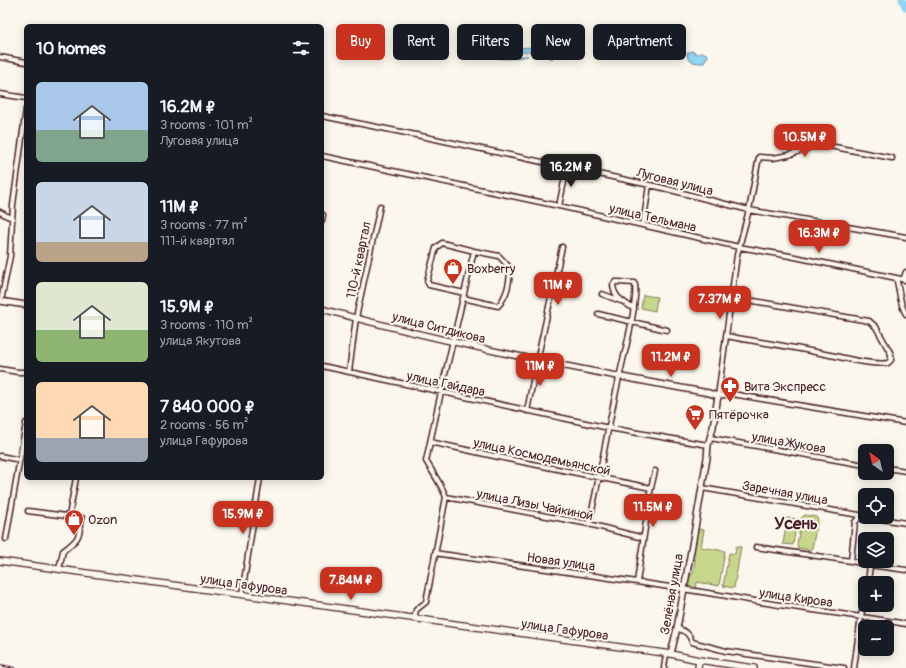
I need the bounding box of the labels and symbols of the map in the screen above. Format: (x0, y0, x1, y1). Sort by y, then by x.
pin: 10.5M ₽ (768, 124, 842, 158)
pin: 16.2M ₽ (534, 154, 608, 188)
street label: Луговая улица (634, 164, 715, 199)
street label: улица Тельмана (607, 200, 698, 236)
street label: 110-й квартал (343, 220, 375, 300)
pin: 16.3M ₽ (782, 220, 856, 254)
shop icon: Boxberry (442, 257, 464, 285)
place label: Boxberry (467, 261, 516, 277)
pin: 11M ₽ (530, 272, 586, 306)
pin: 7.37M ₽ (683, 286, 757, 320)
street label: улица Ситдикова (390, 308, 487, 347)
pin: 11.2M ₽ (634, 344, 708, 378)
pin: 11M ₽ (512, 353, 568, 387)
street label: улица Гайдара (404, 368, 486, 400)
pharmacy icon: Вита Экспресс (719, 375, 741, 403)
place label: Вита Экспресс (744, 379, 826, 395)
supermarket icon: Пятёрочка (684, 403, 706, 431)
place label: Пятёрочка (709, 407, 769, 423)
street label: улица Жукова (750, 428, 827, 457)
street label: улица Космодемьянской (471, 434, 612, 479)
north arrow (858, 444, 894, 480)
street label: Заречная улица (741, 478, 829, 508)
street label: улица Лизы Чайкиной (474, 486, 595, 524)
pin: 11.5M ₽ (616, 494, 690, 528)
pin: 15.9M ₽ (206, 501, 280, 535)
shop icon: Ozon (63, 508, 85, 536)
place label: Ozon (88, 512, 117, 528)
district label: Усень (774, 513, 818, 534)
street label: Новая улица (526, 549, 596, 575)
street label: Зелёная улица (657, 552, 687, 636)
pin: 7.84M ₽ (314, 567, 388, 601)
street label: улица Гафурова (198, 571, 288, 599)
street label: улица Кирова (757, 585, 834, 611)
street label: улица Гафурова (519, 616, 609, 644)

